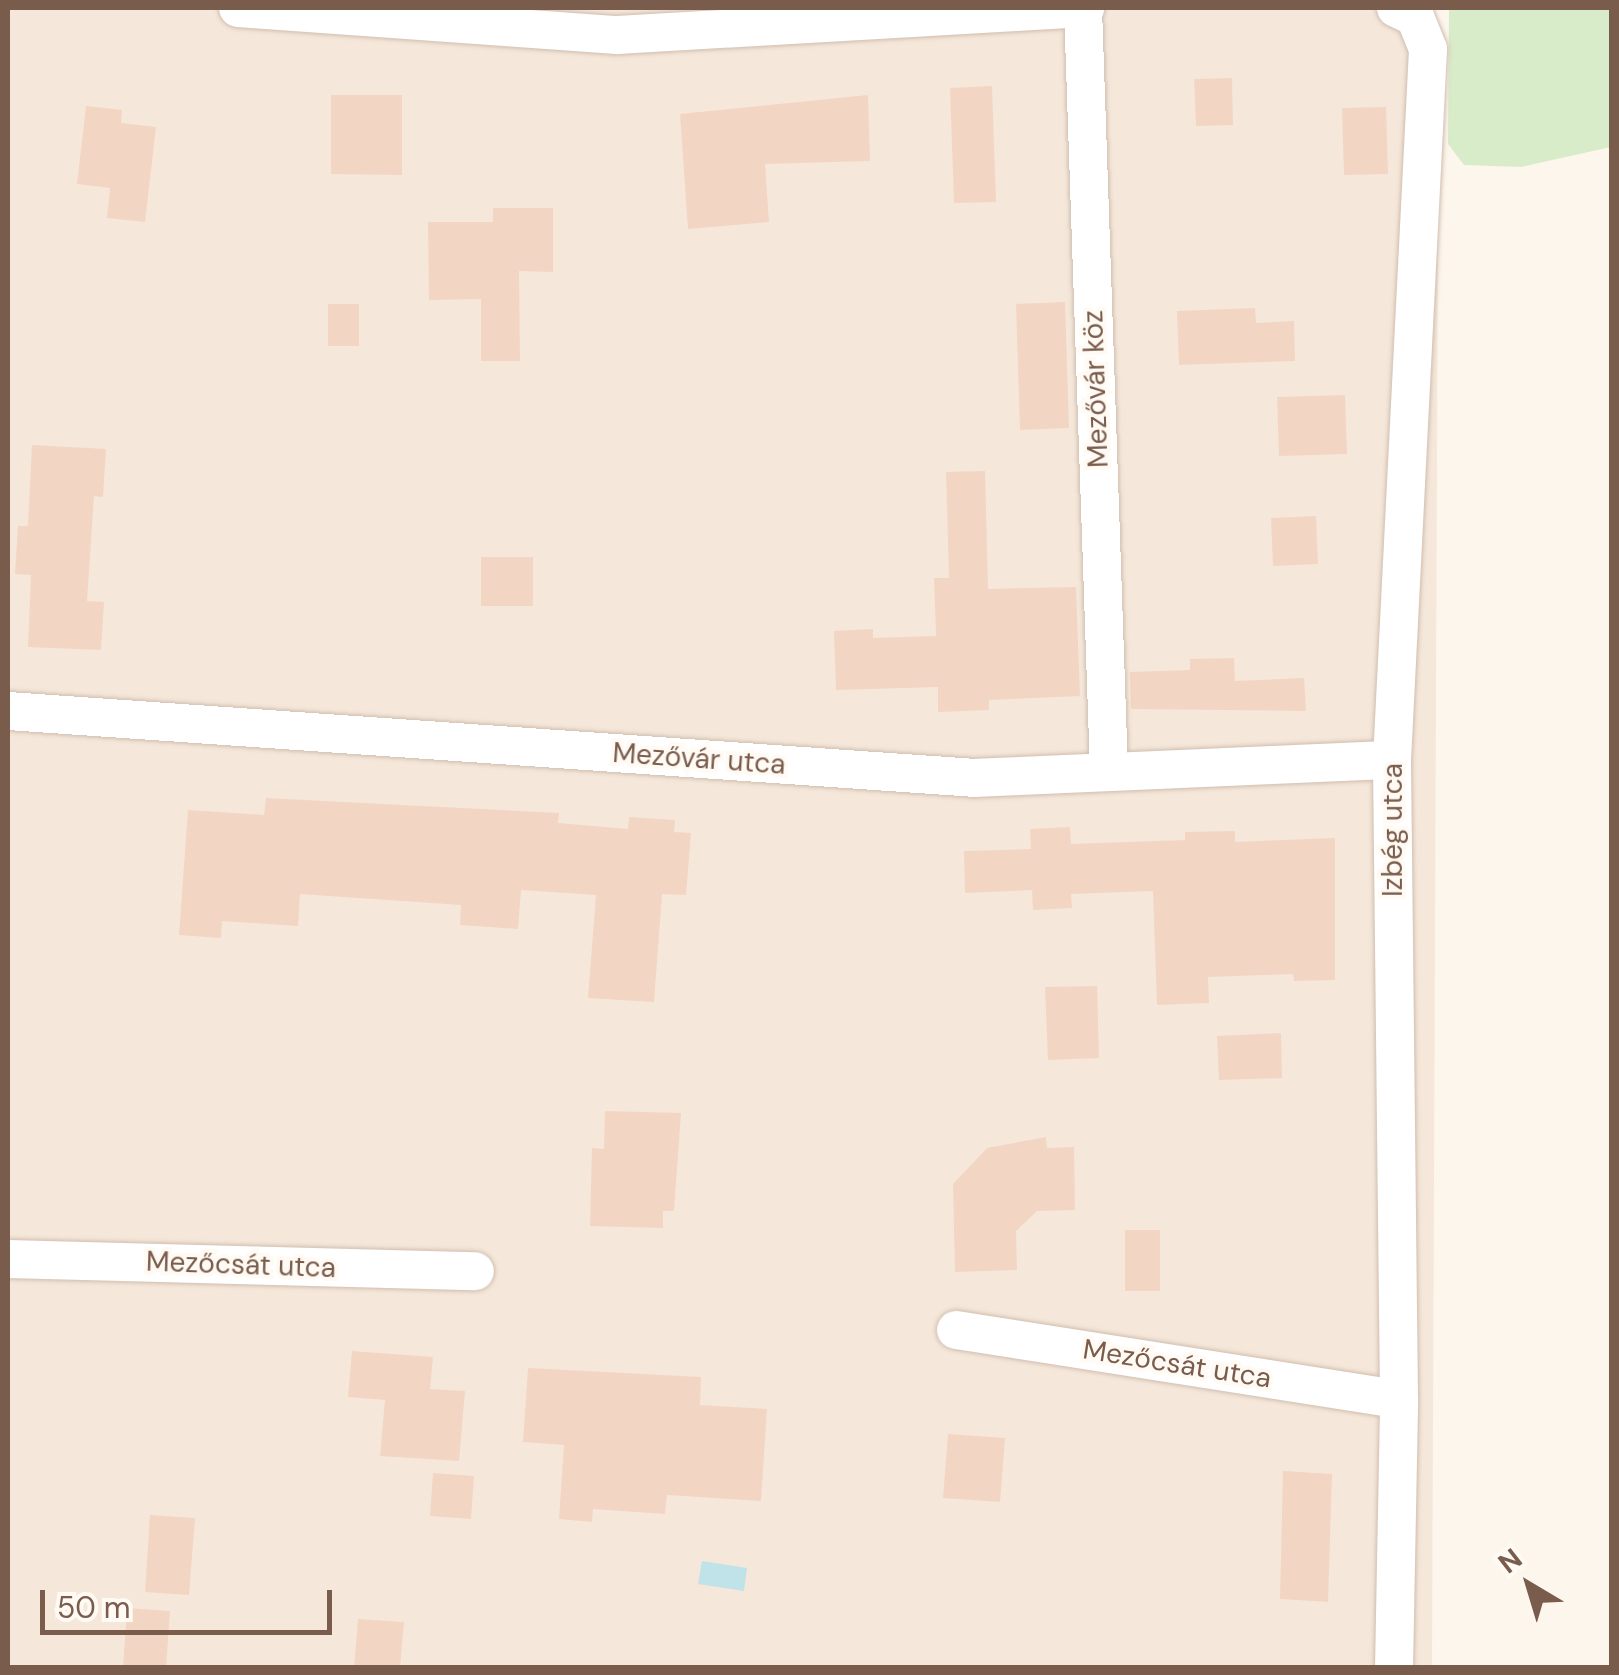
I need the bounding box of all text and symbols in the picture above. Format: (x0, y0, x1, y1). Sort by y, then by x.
street label: Mezővár köz (1076, 310, 1116, 468)
street label: Mezővár utca (611, 736, 787, 782)
street label: Izbég utca (1376, 763, 1410, 897)
street label: Mezőcsát utca (145, 1245, 337, 1285)
street label: Mezőcsát utca (1080, 1333, 1274, 1395)
north arrow (1479, 1535, 1579, 1635)
text: N (1491, 1540, 1530, 1582)
scale bar (45, 1570, 338, 1632)
text: 50 m (57, 1588, 131, 1627)

